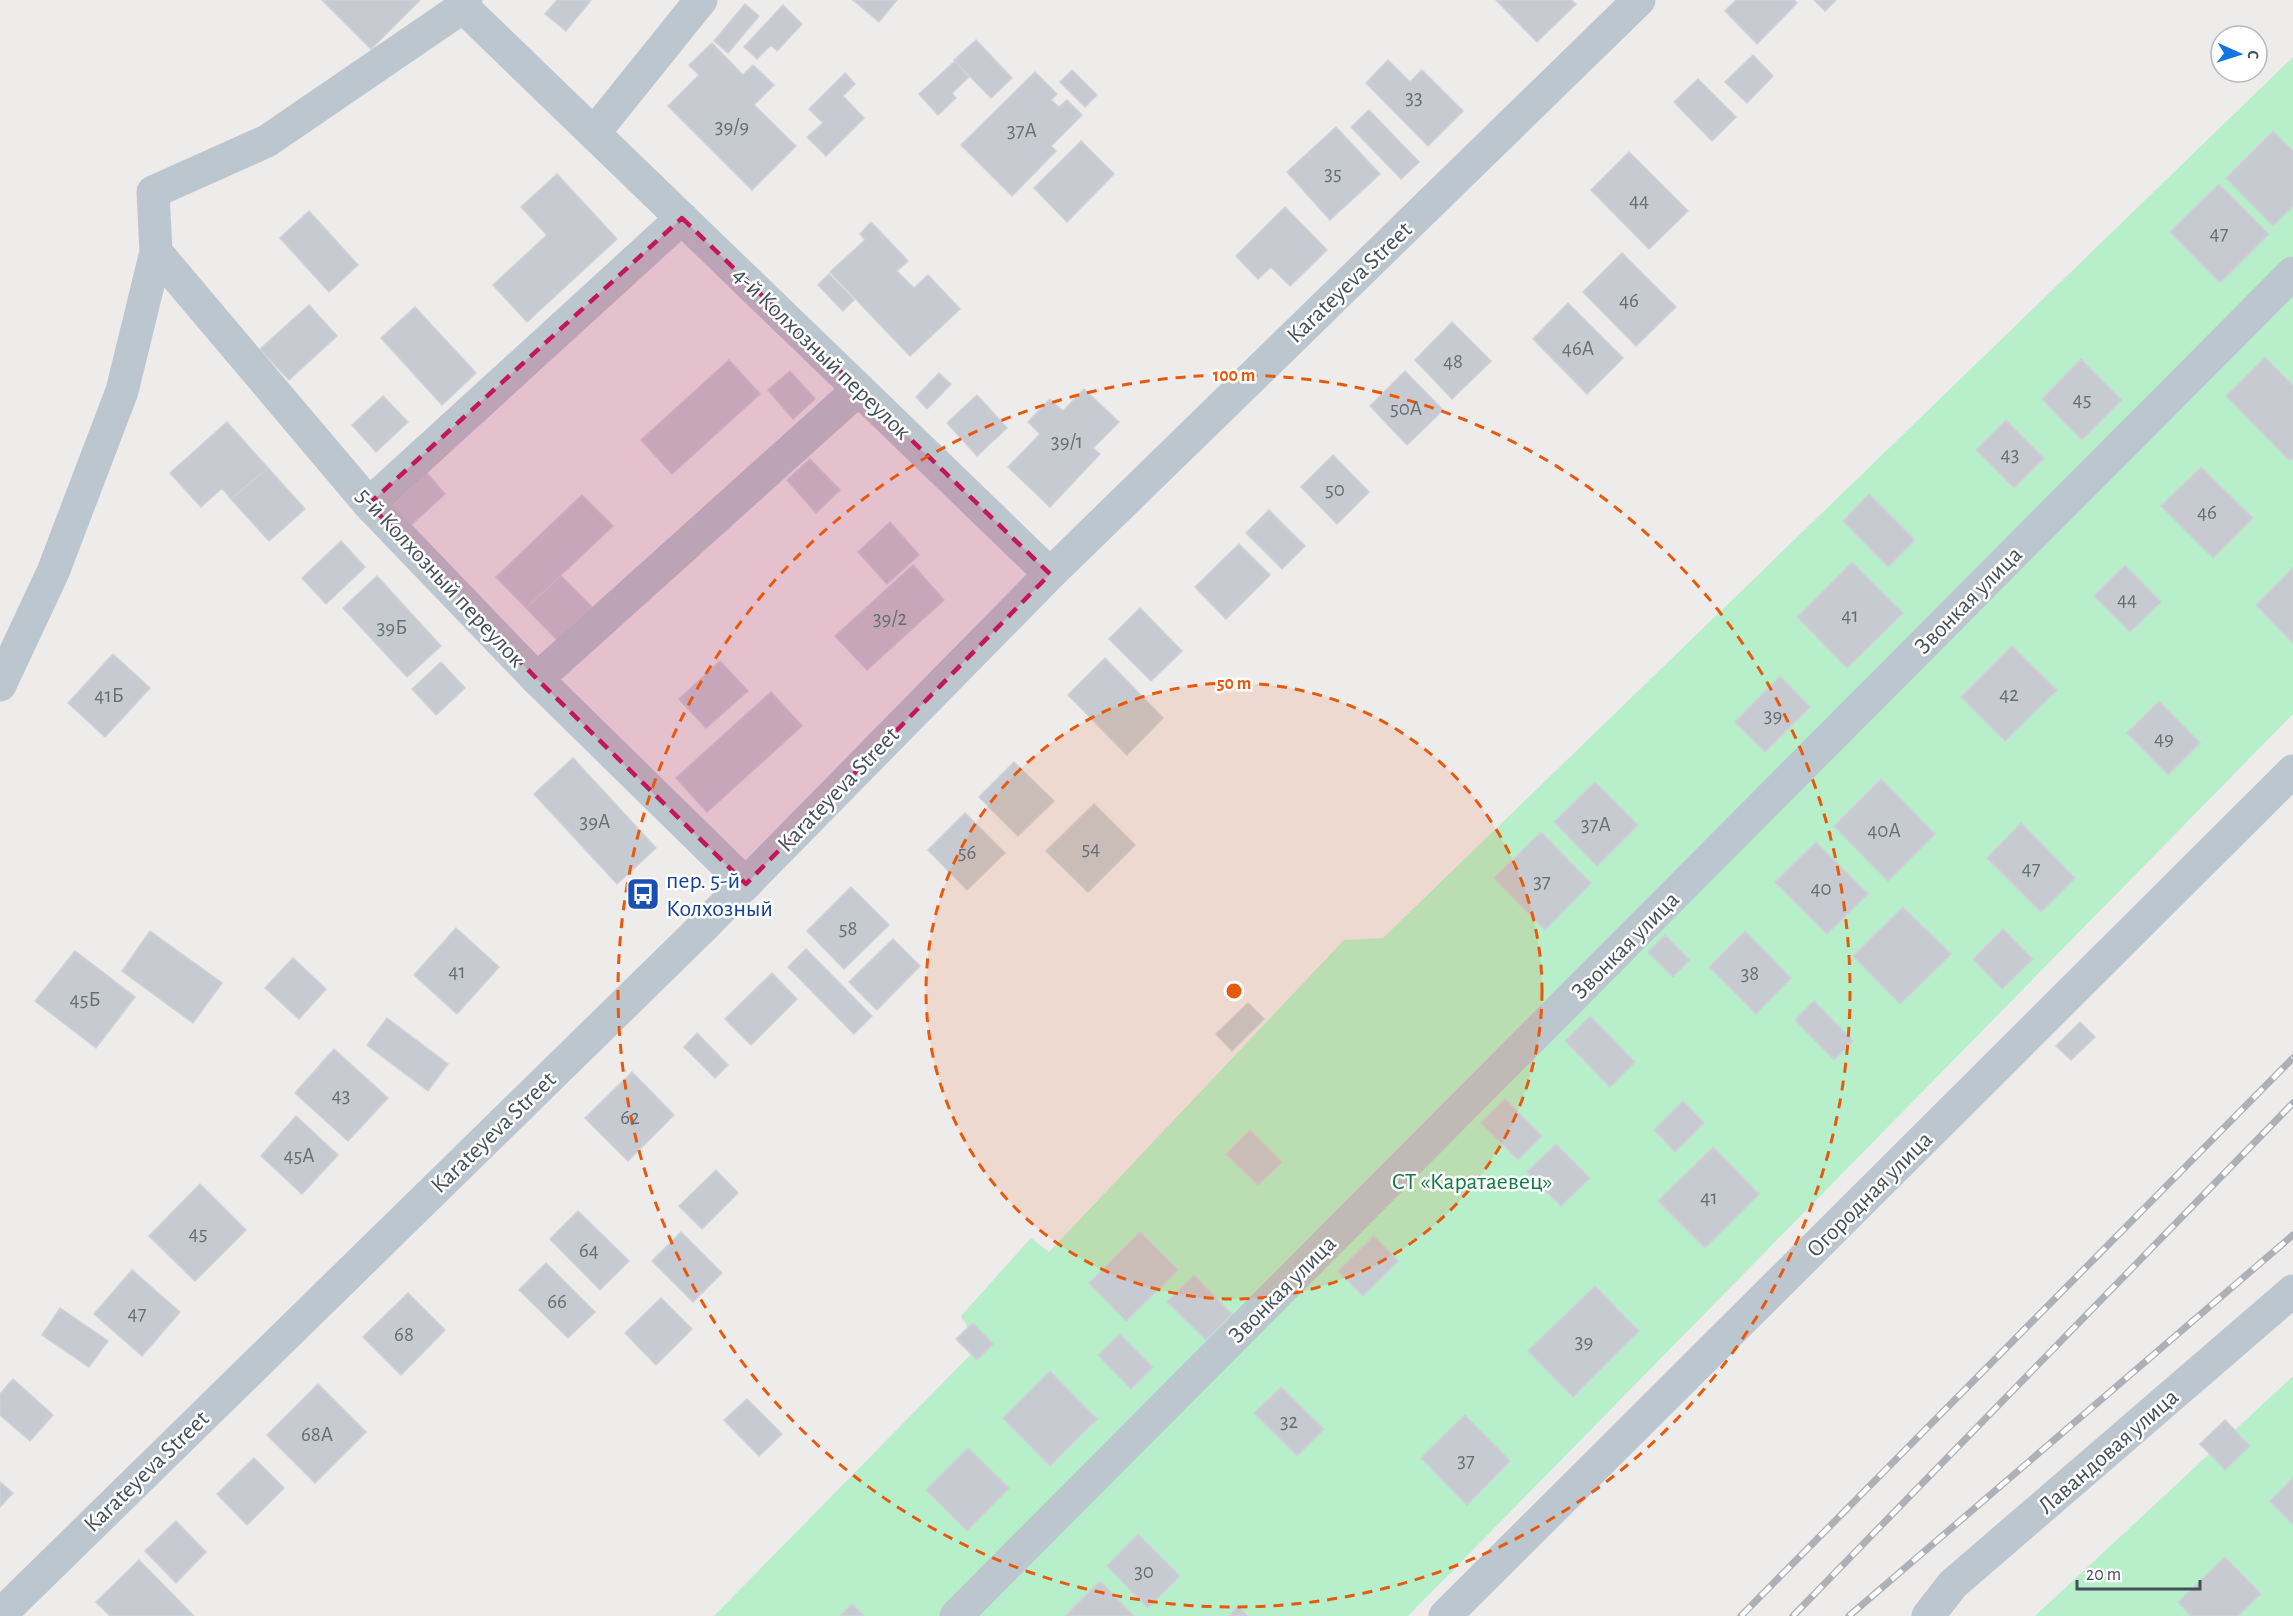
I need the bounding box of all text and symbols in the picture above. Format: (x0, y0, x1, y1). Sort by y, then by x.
north arrow (2209, 24, 2269, 84)
text: С (2245, 50, 2261, 60)
house number: 33 (1405, 87, 1423, 108)
house number: 39/9 (715, 116, 749, 137)
house number: 37А (1007, 120, 1037, 141)
house number: 35 (1324, 163, 1342, 184)
house number: 44 (1629, 190, 1649, 211)
street label: Karateyeva Street (1283, 217, 1417, 348)
house number: 47 (2210, 223, 2229, 244)
street label: 4-й Колхозный переулок (728, 263, 915, 445)
house number: 46 (1619, 290, 1639, 311)
house number: 46А (1562, 338, 1594, 359)
house number: 48 (1443, 351, 1463, 372)
text: 100 m (1213, 367, 1255, 385)
house number: 45 (2073, 389, 2091, 410)
house number: 50А (1390, 398, 1422, 419)
house number: 39/1 (1051, 431, 1083, 452)
house number: 43 (2001, 444, 2019, 465)
house number: 50 (1325, 479, 1345, 500)
street label: 5-й Колхозный переулок (351, 484, 529, 672)
house number: 46 (2197, 502, 2217, 523)
street label: Звонкая улица (1910, 542, 2027, 659)
house number: 44 (2117, 589, 2137, 610)
house number: 41 (1841, 605, 1859, 626)
house number: 39/2 (873, 608, 907, 629)
house number: 39Б (377, 617, 407, 638)
text: 50 m (1217, 675, 1251, 693)
house number: 42 (1999, 684, 2019, 705)
house number: 41Б (94, 685, 124, 706)
house number: 39 (1764, 705, 1782, 726)
street label: Karateyeva Street (773, 722, 904, 857)
house number: 49 (2154, 728, 2174, 749)
house number: 39А (580, 811, 610, 832)
house number: 37А (1581, 814, 1611, 835)
house number: 40А (1867, 820, 1901, 841)
house number: 54 (1082, 838, 1100, 859)
house number: 56 (958, 842, 976, 863)
house number: 47 (2022, 858, 2041, 879)
place label: пер. 5-й Колхозный (666, 869, 773, 921)
house number: 37 (1533, 871, 1551, 892)
bus stop icon: пер. 5-й Колхозный (625, 876, 661, 912)
house number: 40 (1810, 878, 1832, 899)
street label: Звонкая улица (1567, 887, 1684, 1004)
house number: 58 (839, 918, 857, 939)
house number: 41 (448, 961, 466, 982)
house number: 38 (1741, 963, 1759, 984)
centre of rings (1224, 981, 1244, 1001)
house number: 45Б (70, 989, 100, 1010)
street label: Karateyeva Street (427, 1067, 561, 1198)
house number: 43 (332, 1085, 350, 1106)
house number: 62 (620, 1107, 640, 1128)
street label: Огородная улица (1802, 1127, 1937, 1262)
house number: 45А (283, 1145, 315, 1166)
park label: СТ «Каратаевец» (1391, 1170, 1553, 1194)
house number: 41 (1700, 1187, 1718, 1208)
house number: 45 (189, 1223, 207, 1244)
street label: Звонкая улица (1224, 1231, 1341, 1348)
house number: 64 (579, 1240, 599, 1261)
house number: 66 (547, 1291, 567, 1312)
house number: 47 (128, 1303, 147, 1324)
house number: 68 (394, 1324, 414, 1345)
house number: 39 (1575, 1331, 1593, 1352)
street label: Лавандовая улица (2034, 1385, 2183, 1519)
street label: Karateyeva Street (80, 1406, 214, 1537)
house number: 32 (1280, 1411, 1298, 1432)
house number: 68А (301, 1424, 333, 1445)
house number: 37 (1457, 1450, 1475, 1471)
scale bar (2077, 1553, 2200, 1591)
house number: 30 (1134, 1561, 1154, 1582)
text: 20 m (2086, 1566, 2121, 1584)

